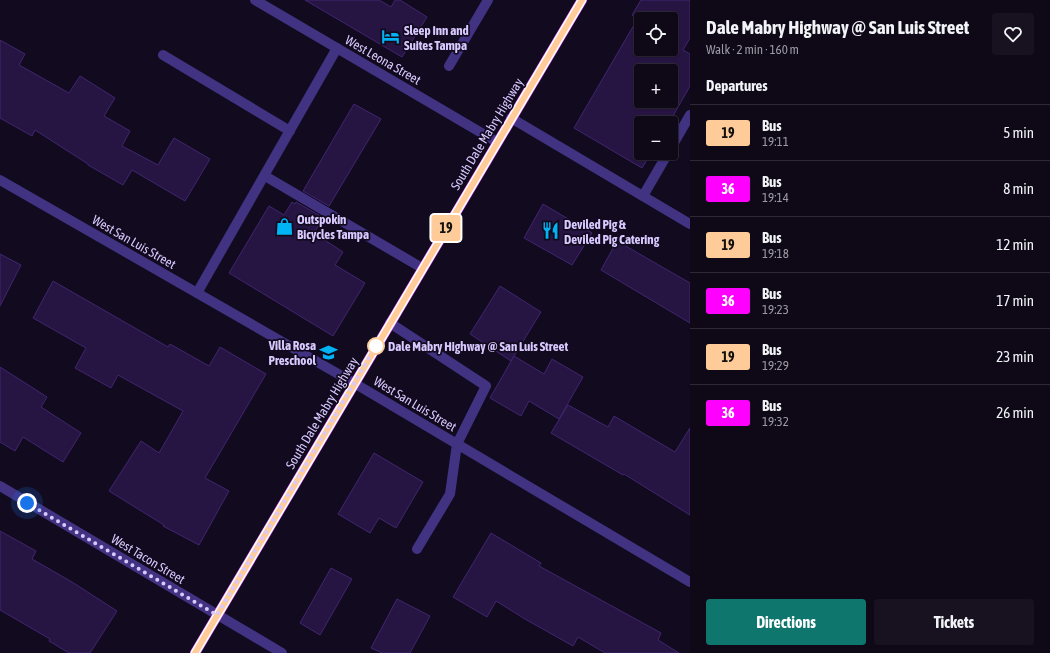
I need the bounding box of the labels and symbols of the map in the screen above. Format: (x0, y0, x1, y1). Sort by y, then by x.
place label: Sleep Inn and Suites Tampa (404, 23, 469, 53)
hotel icon: Sleep Inn and Suites Tampa (381, 27, 401, 47)
street label: West Leona Street (343, 32, 424, 88)
street label: South Dale Mabry Highway (448, 75, 527, 192)
street label: West San Luis Street (90, 212, 179, 272)
place label: Outspokin Bicycles Tampa (297, 212, 369, 242)
line badge: 19 (428, 215, 464, 241)
shop icon: Outspokin Bicycles Tampa (274, 216, 294, 236)
place label: Deviled Pig & Deviled Pig Catering (564, 217, 660, 247)
restaurant icon: Deviled Pig & Deviled Pig Catering (541, 221, 561, 241)
marker: Dale Mabry Highway @ San Luis Street (367, 337, 385, 355)
place label: Villa Rosa Preschool (268, 338, 317, 368)
place label: Dale Mabry Highway @ San Luis Street (388, 339, 568, 354)
school or university icon: Villa Rosa Preschool (319, 342, 339, 362)
street label: South Dale Mabry Highway (283, 354, 362, 471)
street label: West San Luis Street (371, 373, 459, 435)
your location (17, 493, 37, 513)
street label: West Tacon Street (108, 531, 188, 587)

